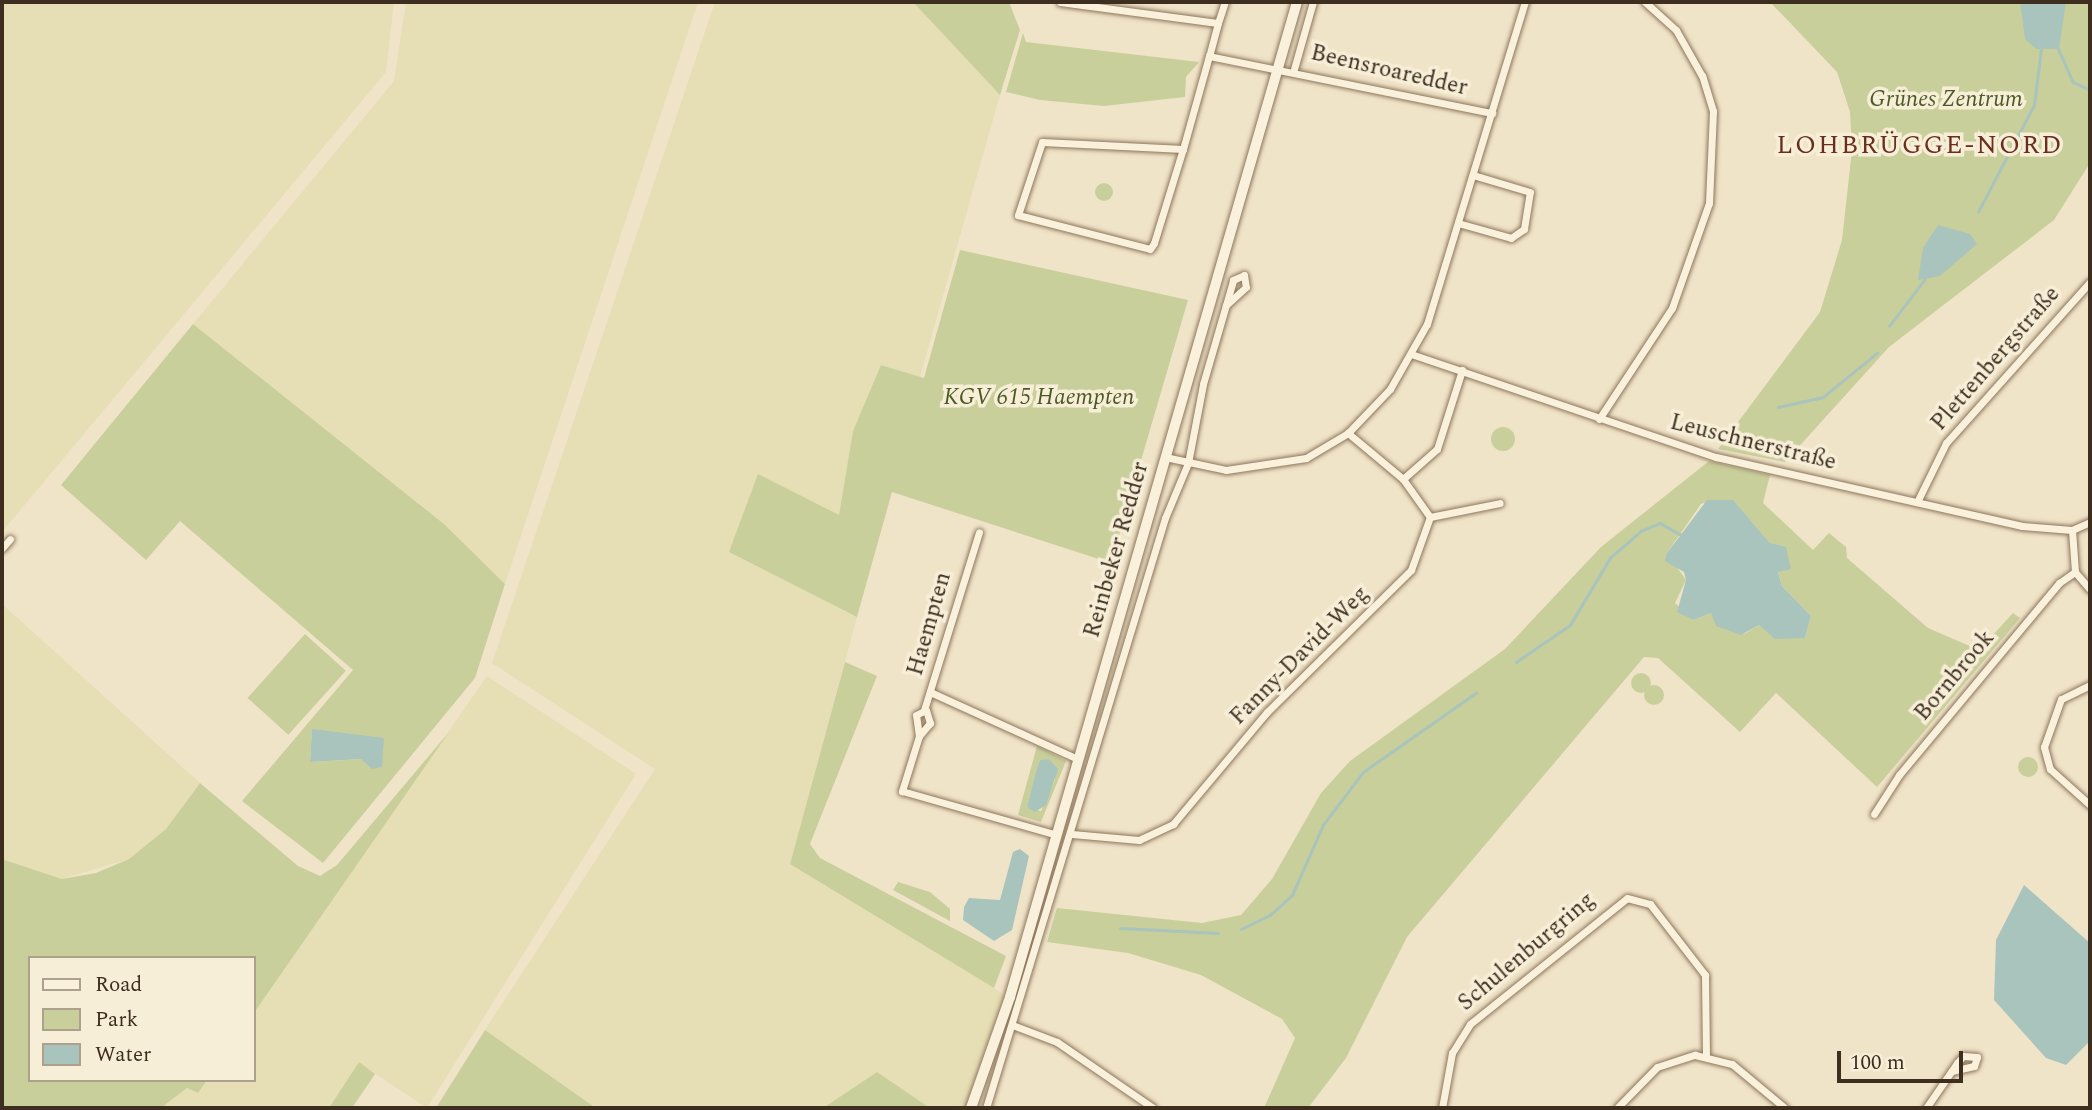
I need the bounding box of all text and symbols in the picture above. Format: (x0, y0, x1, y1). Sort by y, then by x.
street label: Beensroaredder (1308, 40, 1470, 102)
park label: Grünes Zentrum (1869, 86, 2023, 114)
district label: LOHBRÜGGE-NORD (1778, 130, 2062, 162)
street label: Plettenbergstraße (1926, 281, 2066, 437)
park label: KGV 615 Haempten (944, 384, 1134, 412)
street label: Leuschnerstraße (1667, 409, 1839, 477)
street label: Reinbeker Redder (1079, 459, 1155, 641)
street label: Haempten (902, 569, 958, 679)
street label: Fanny-David-Weg (1225, 581, 1375, 731)
street label: Bornbrook (1909, 625, 2001, 727)
street label: Schulenburgring (1453, 887, 1601, 1017)
legend (28, 956, 256, 1082)
text: Road (95, 969, 142, 1001)
text: Park (95, 1004, 138, 1036)
scale bar (1840, 1036, 1966, 1080)
text: Water (95, 1039, 151, 1071)
text: 100 m (1850, 1047, 1905, 1079)

